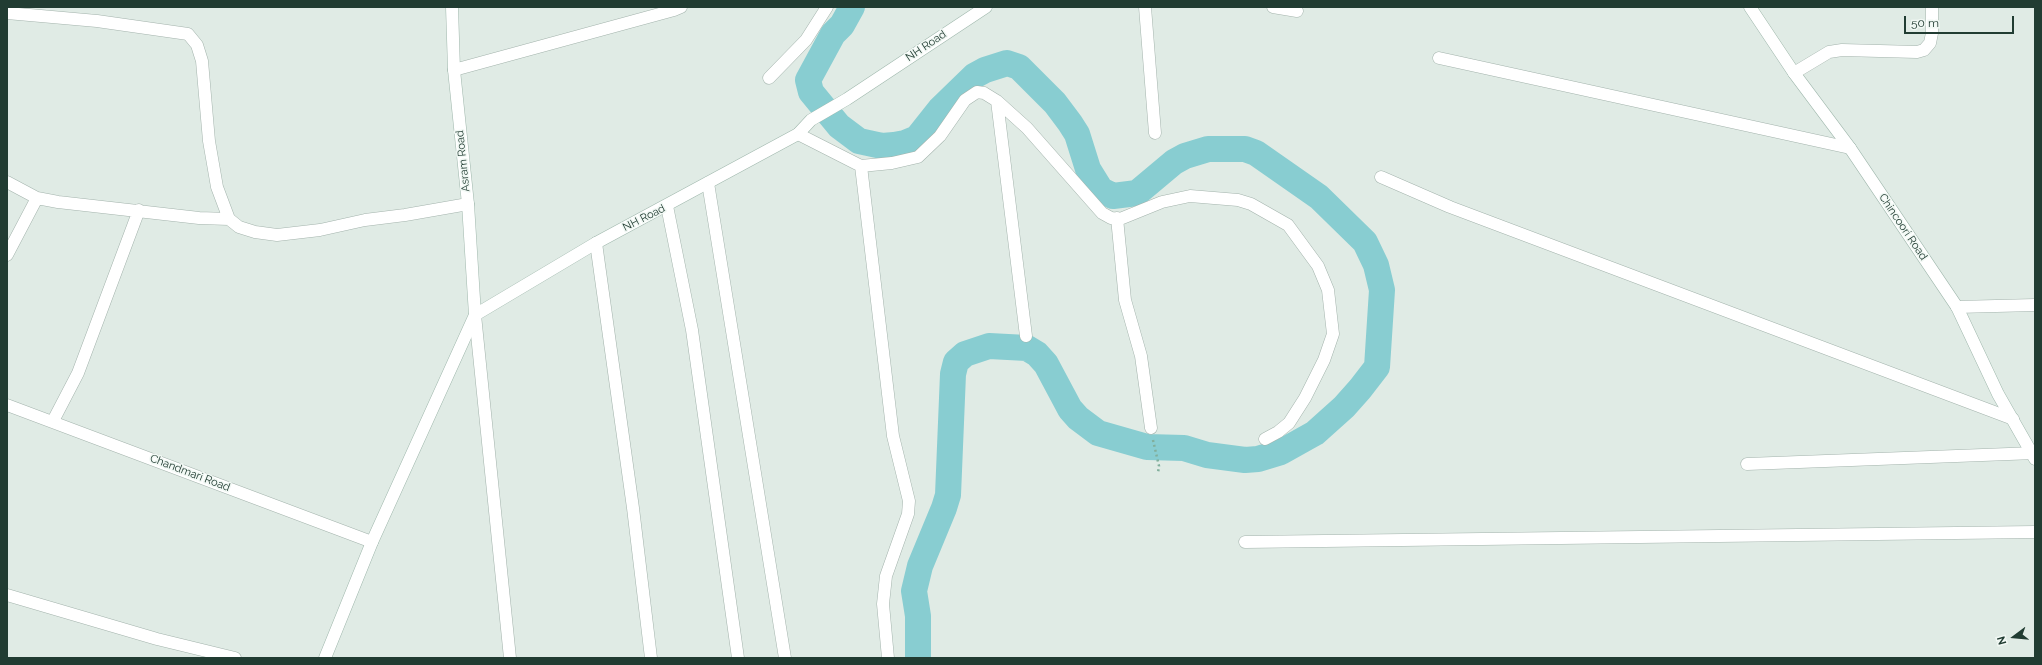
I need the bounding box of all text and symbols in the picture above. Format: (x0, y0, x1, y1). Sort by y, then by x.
scale bar (1906, 8, 2016, 34)
text: 50 m (1911, 16, 1939, 30)
street label: NH Road (903, 28, 949, 64)
street label: Asram Road (453, 130, 473, 192)
street label: Chincoori Road (1876, 191, 1930, 263)
street label: NH Road (621, 202, 667, 234)
street label: Chandmari Road (148, 452, 232, 494)
north arrow (1994, 617, 2034, 657)
text: N (1995, 635, 2009, 646)

